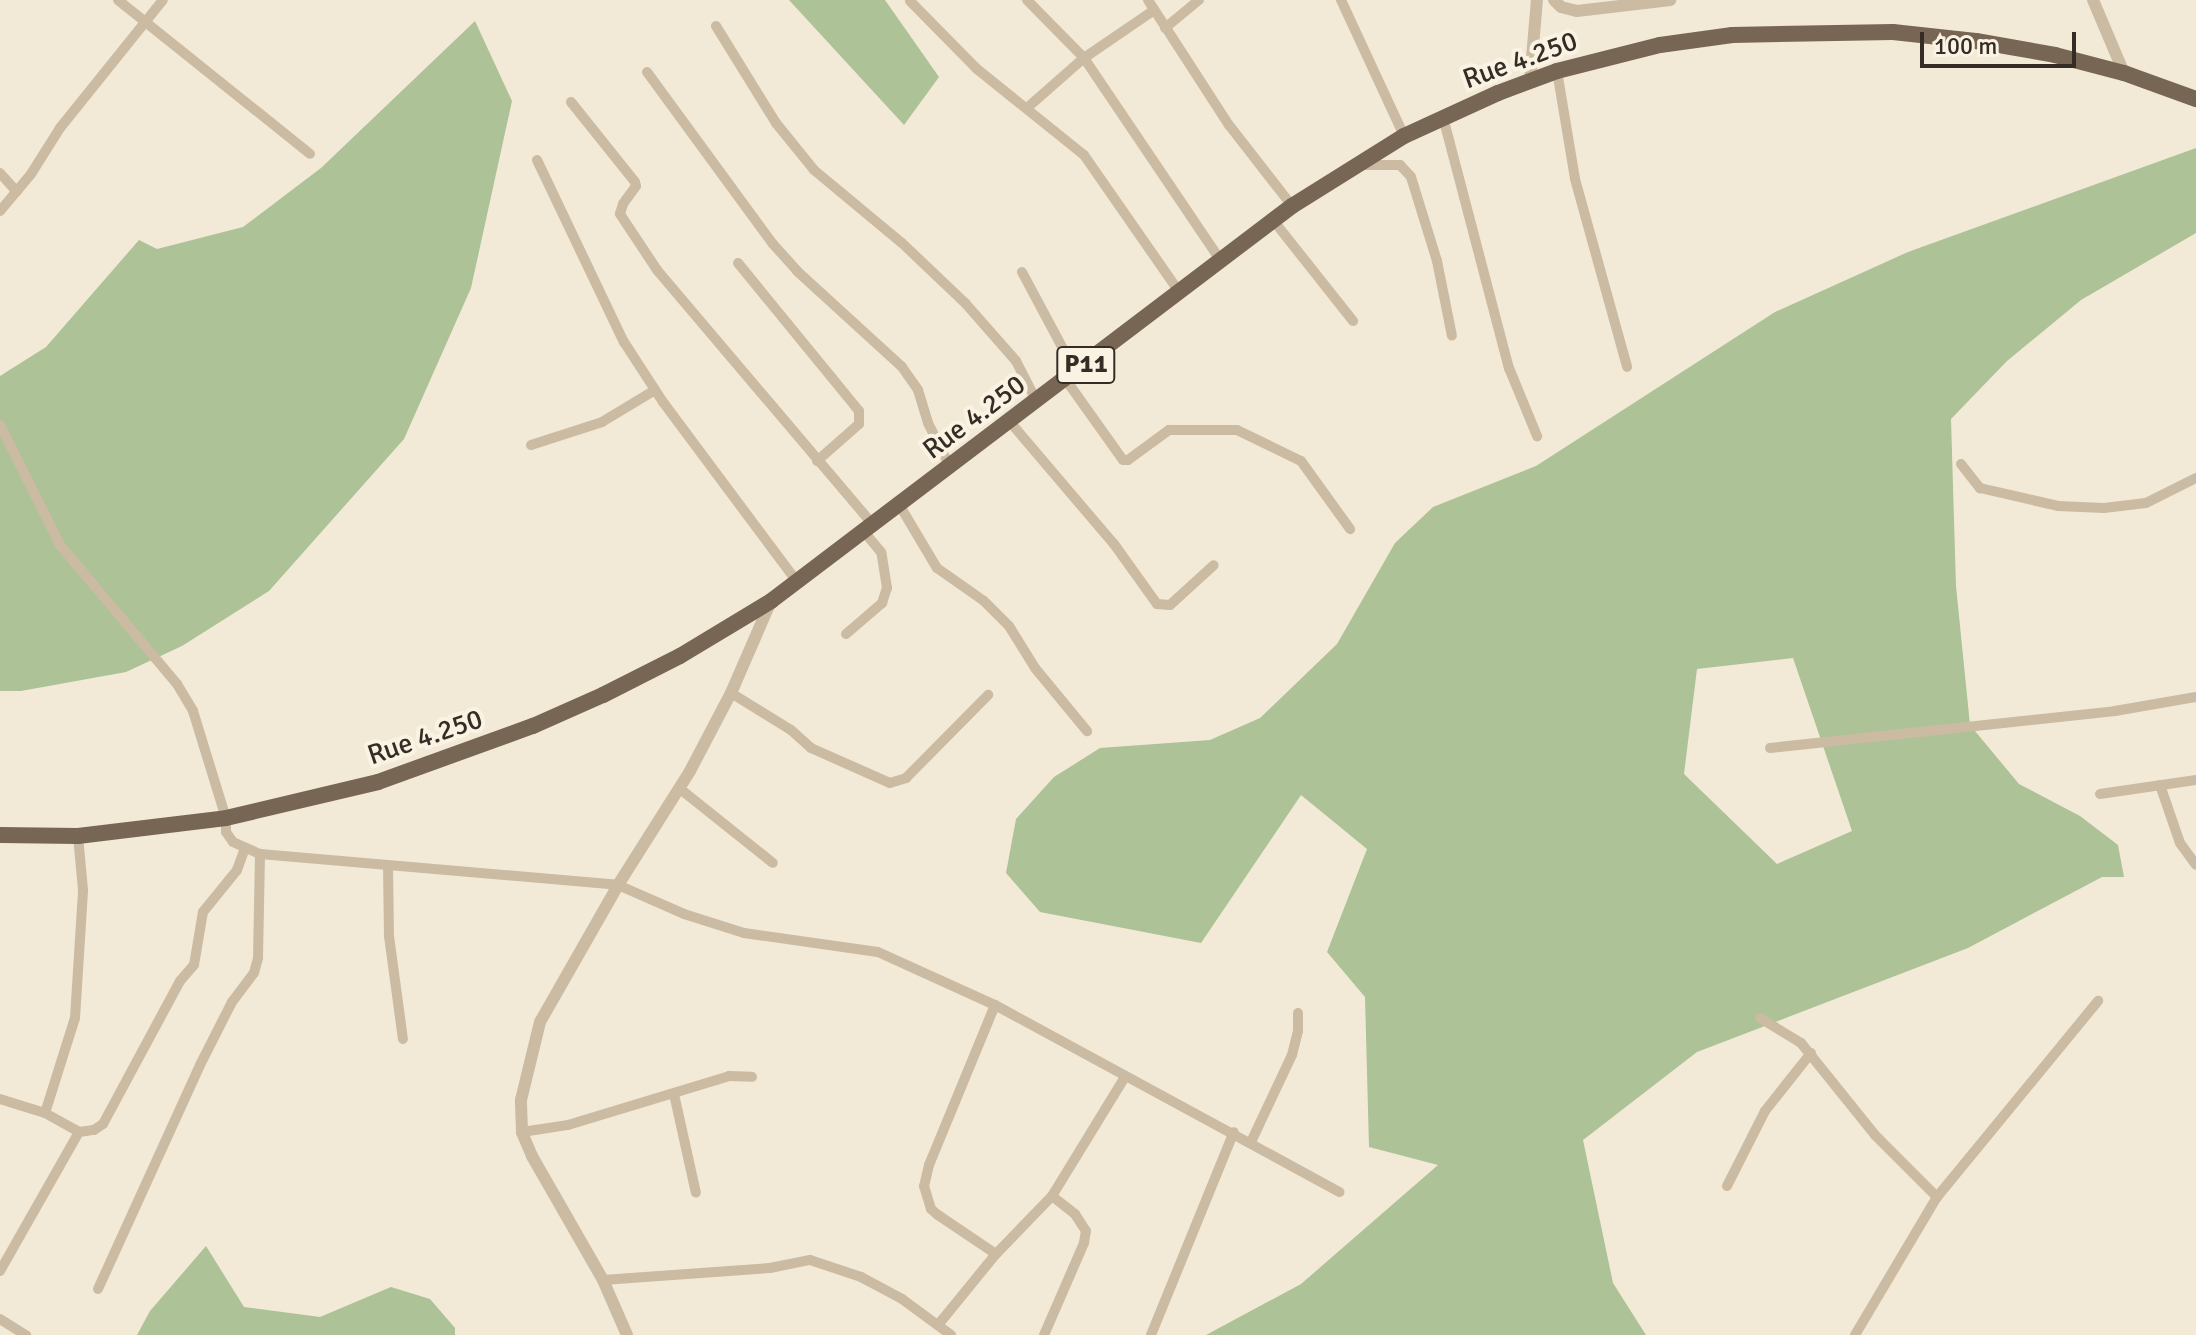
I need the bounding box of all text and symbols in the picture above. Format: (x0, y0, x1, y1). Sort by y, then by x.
scale bar (1924, 16, 2080, 66)
street label: Rue 4.250 (1458, 24, 1582, 96)
text: 100 m (1934, 31, 1997, 61)
road number: P11 (1056, 343, 1116, 387)
street label: Rue 4.250 (916, 368, 1032, 466)
street label: Rue 4.250 (363, 702, 487, 772)

